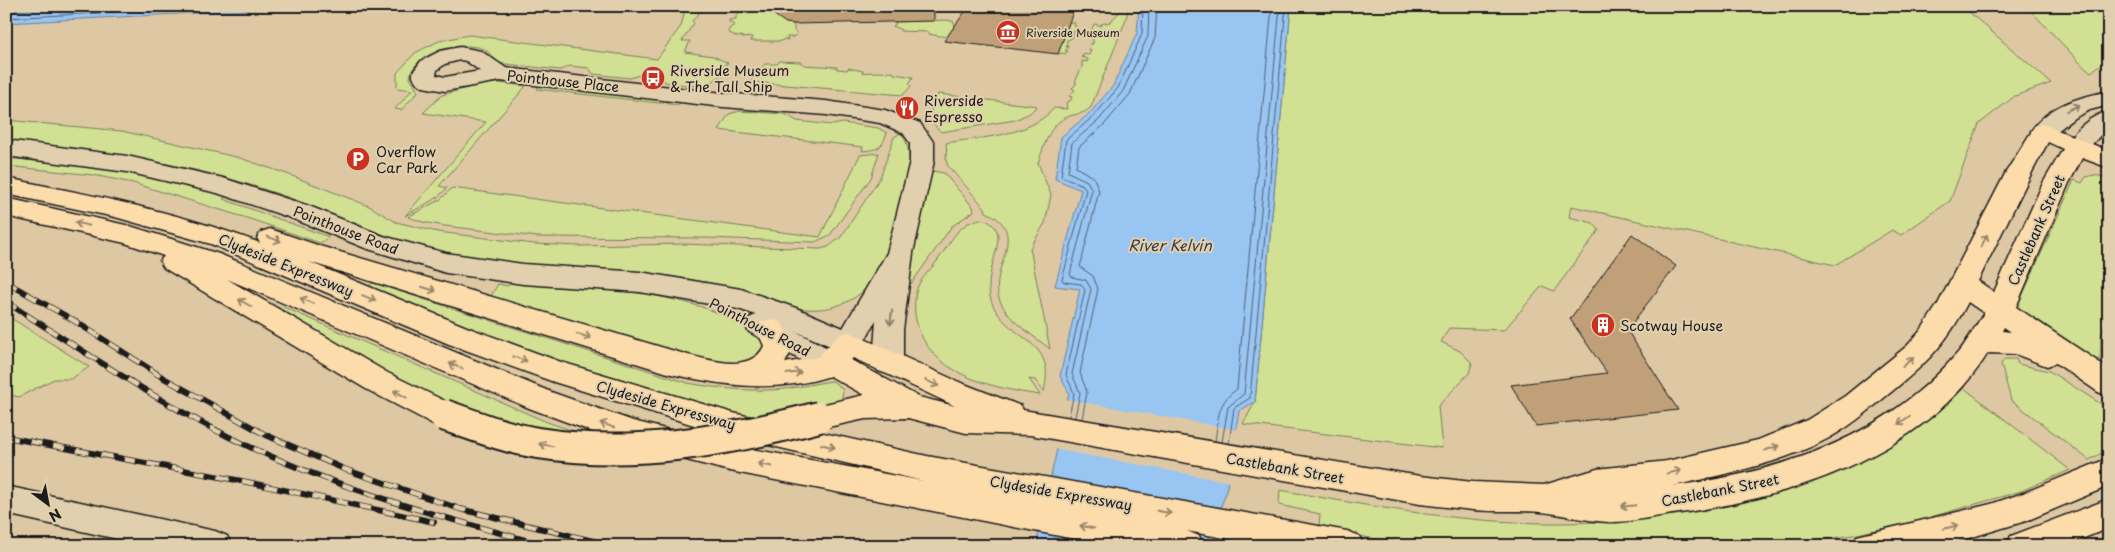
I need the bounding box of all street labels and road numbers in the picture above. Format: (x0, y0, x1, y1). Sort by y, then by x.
street label: Pointhouse Place (506, 65, 620, 97)
street label: Castlebank Street (2002, 171, 2070, 289)
street label: Pointhouse Road (290, 200, 402, 260)
street label: Clydeside Expressway (215, 228, 357, 302)
street label: Pointhouse Road (706, 292, 814, 362)
street label: Clydeside Expressway (594, 375, 738, 435)
street label: Castlebank Street (1224, 447, 1346, 489)
street label: Castlebank Street (1659, 468, 1781, 512)
street label: Clydeside Expressway (988, 470, 1134, 516)

